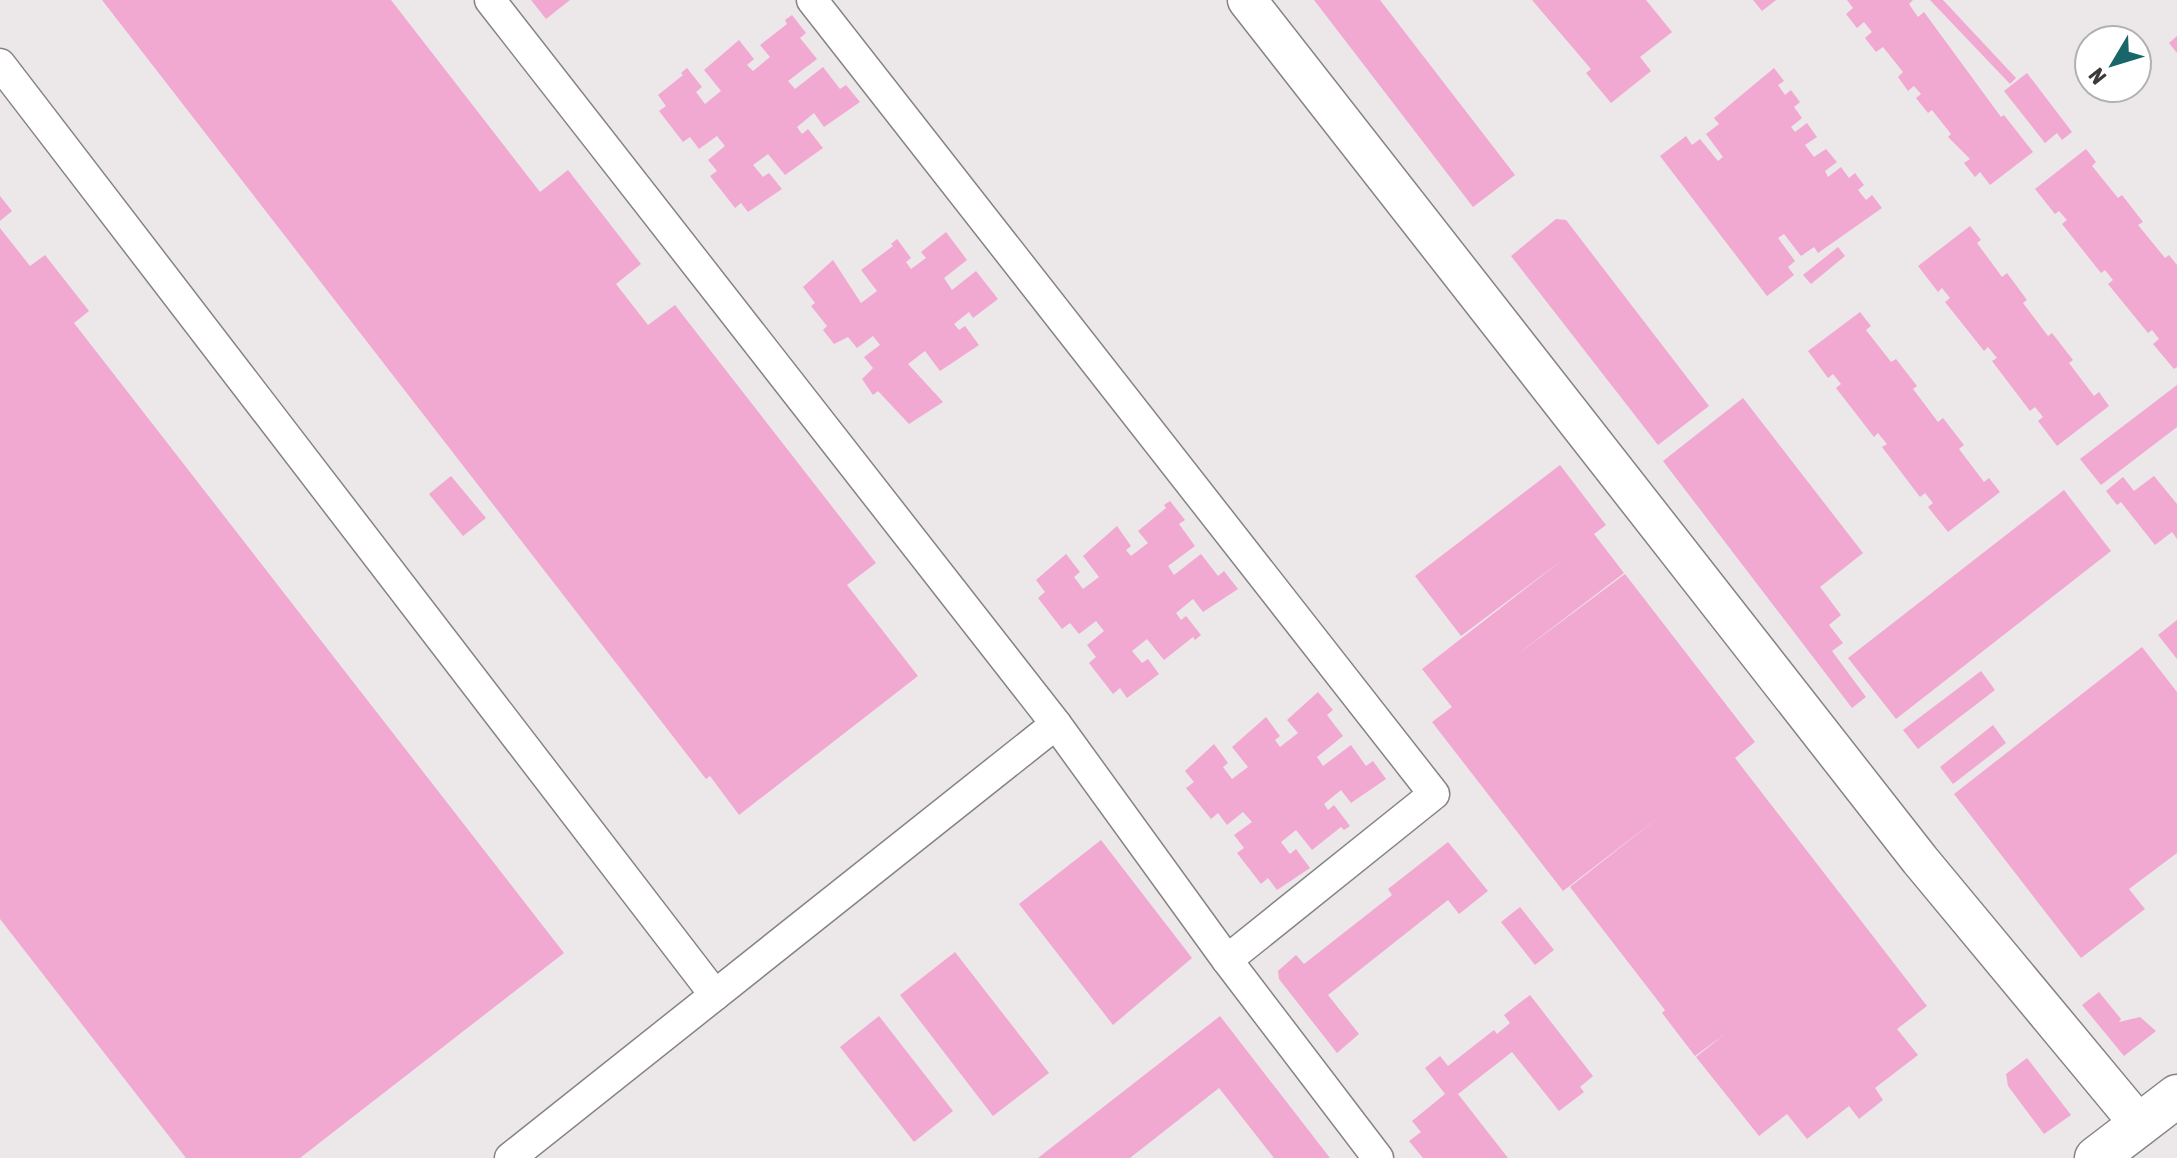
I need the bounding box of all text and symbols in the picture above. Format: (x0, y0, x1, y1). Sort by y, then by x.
north arrow (2073, 24, 2153, 104)
text: N (2083, 63, 2111, 89)

